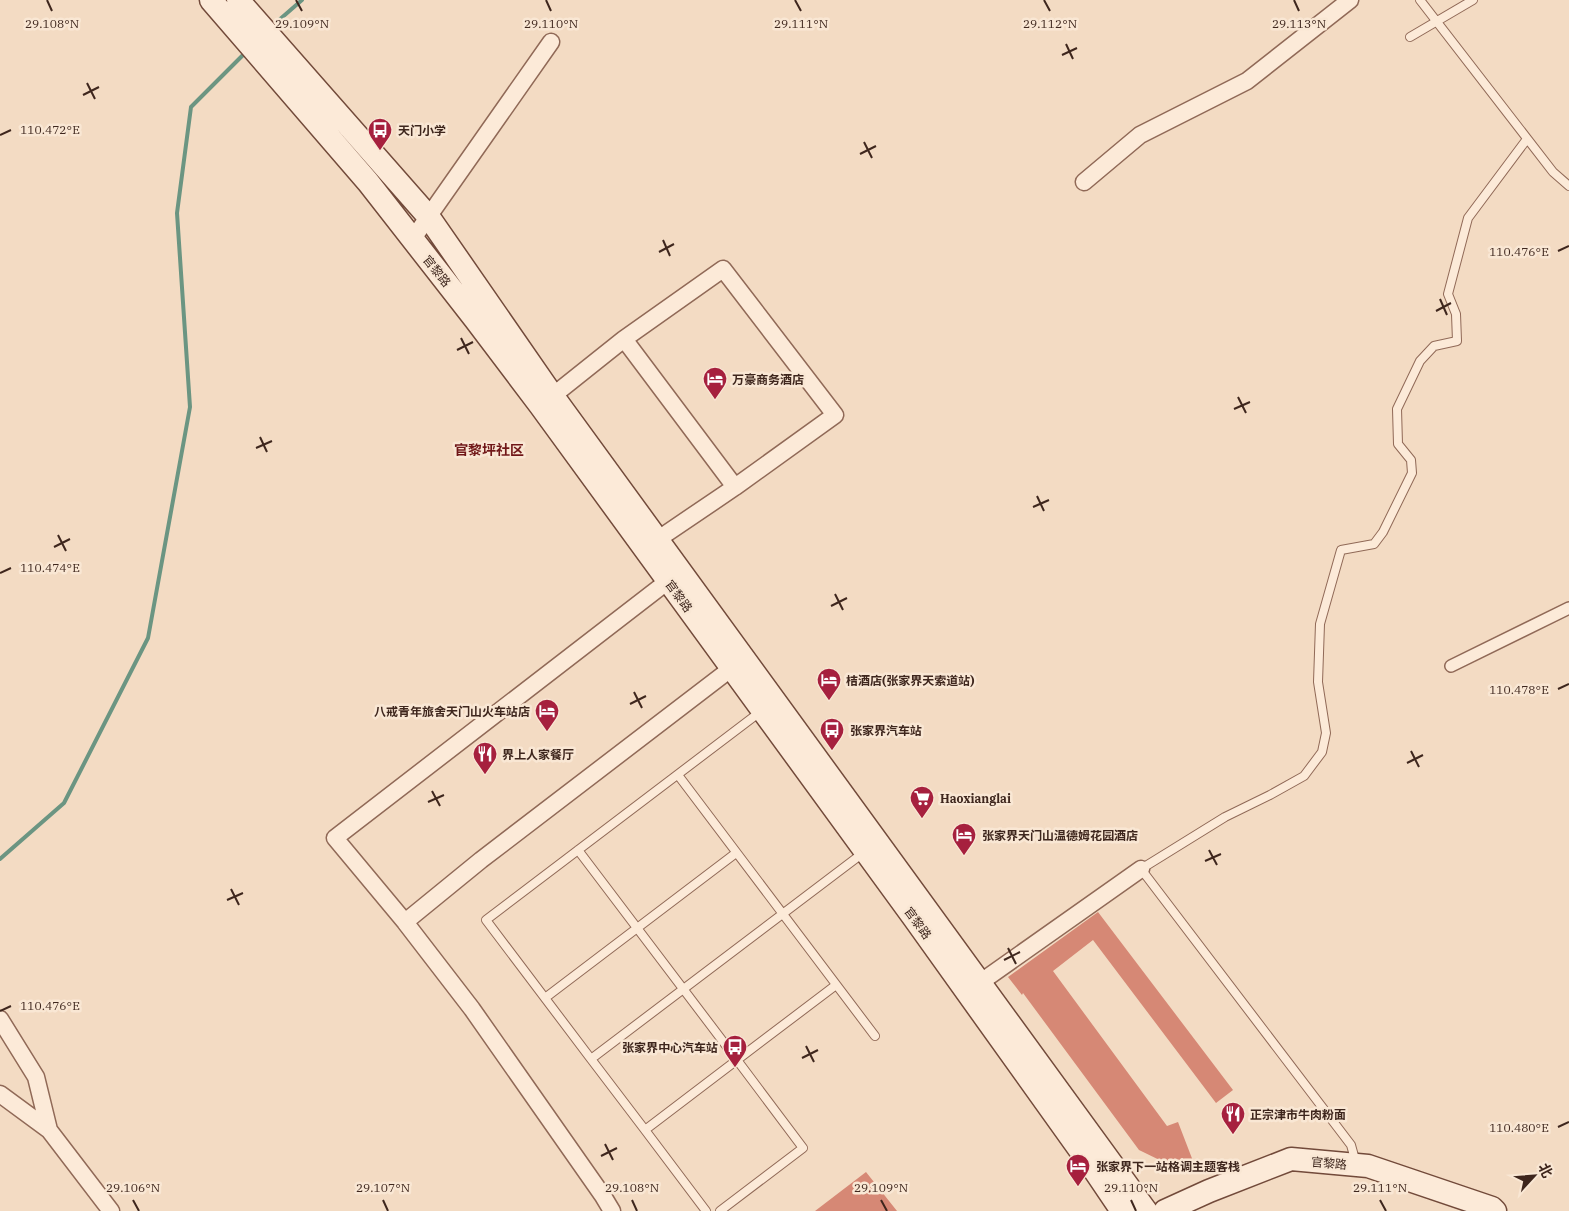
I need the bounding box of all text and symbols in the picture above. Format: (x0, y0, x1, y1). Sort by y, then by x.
text: 29.108°N (25, 16, 79, 31)
text: 29.109°N (275, 16, 329, 31)
text: 29.110°N (524, 16, 578, 31)
text: 29.111°N (774, 16, 828, 31)
text: 29.112°N (1023, 16, 1077, 31)
text: 29.113°N (1272, 16, 1326, 31)
bus stop icon: 天门小学 (367, 117, 393, 151)
text: 110.472°E (20, 122, 80, 137)
place label: 天门小学 (398, 123, 446, 138)
text: 110.476°E (1489, 244, 1549, 259)
street label: 官黎路 (420, 252, 454, 290)
hotel icon: 万豪商务酒店 (702, 366, 728, 400)
place label: 万豪商务酒店 (732, 372, 804, 387)
district label: 官黎坪社区 (454, 441, 524, 459)
text: 110.474°E (20, 560, 80, 575)
street label: 官黎路 (662, 577, 696, 615)
hotel icon: 桔酒店(张家界天索道站) (816, 667, 842, 701)
place label: 桔酒店(张家界天索道站) (846, 673, 975, 688)
text: 110.478°E (1489, 682, 1549, 697)
hotel icon: 八戒青年旅舍天门山火车站店 (534, 698, 560, 732)
place label: 八戒青年旅舍天门山火车站店 (374, 704, 530, 719)
bus stop icon: 张家界汽车站 (819, 717, 845, 751)
place label: 张家界汽车站 (850, 723, 922, 738)
restaurant icon: 界上人家餐厅 (472, 741, 498, 775)
place label: 界上人家餐厅 (502, 747, 574, 762)
supermarket icon: Haoxianglai (909, 785, 935, 819)
place label: Haoxianglai (940, 791, 1011, 806)
hotel icon: 张家界天门山温德姆花园酒店 (951, 822, 977, 856)
place label: 张家界天门山温德姆花园酒店 (982, 828, 1138, 843)
street label: 官黎路 (901, 904, 935, 942)
text: 110.476°E (20, 998, 80, 1013)
bus stop icon: 张家界中心汽车站 (722, 1034, 748, 1068)
place label: 张家界中心汽车站 (622, 1040, 718, 1055)
restaurant icon: 正宗津市牛肉粉面 (1220, 1101, 1246, 1135)
place label: 正宗津市牛肉粉面 (1250, 1107, 1346, 1122)
text: 110.480°E (1489, 1120, 1549, 1135)
north arrow (1509, 1151, 1559, 1201)
hotel icon: 张家界下一站格调主题客栈 (1065, 1153, 1091, 1187)
street label: 官黎路 (1310, 1154, 1348, 1172)
place label: 张家界下一站格调主题客栈 (1096, 1159, 1240, 1174)
text: 北 (1535, 1160, 1557, 1181)
text: 29.106°N (106, 1180, 160, 1195)
text: 29.107°N (356, 1180, 410, 1195)
text: 29.108°N (605, 1180, 659, 1195)
text: 29.109°N (854, 1180, 908, 1195)
text: 29.110°N (1104, 1180, 1158, 1195)
text: 29.111°N (1353, 1180, 1407, 1195)

